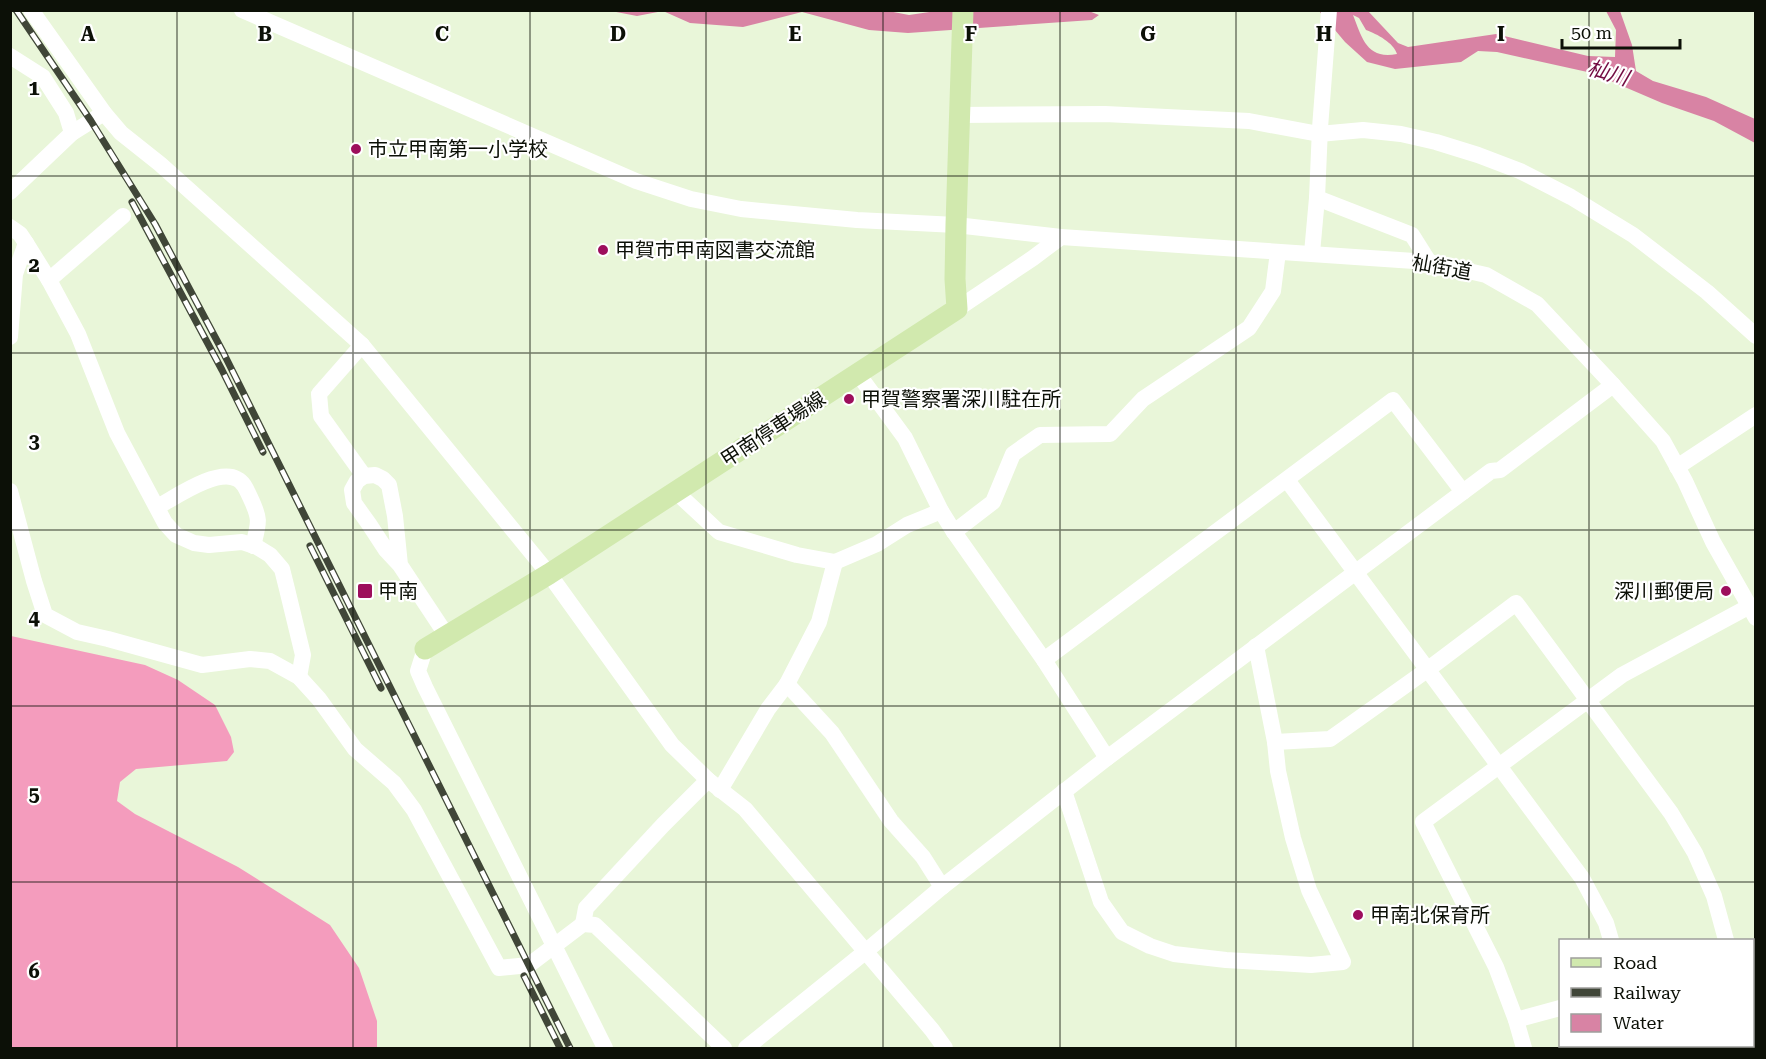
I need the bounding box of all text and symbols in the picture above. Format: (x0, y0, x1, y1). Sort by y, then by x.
scale bar (1562, 12, 1680, 50)
text: A (81, 22, 96, 46)
text: B (258, 22, 272, 46)
text: C (435, 22, 449, 46)
text: D (610, 22, 626, 46)
text: E (789, 22, 802, 46)
text: F (965, 22, 977, 46)
text: G (1140, 22, 1156, 46)
text: H (1316, 22, 1332, 46)
text: I (1497, 22, 1505, 46)
text: 50 m (1571, 22, 1612, 43)
water label: 杣川 (1585, 56, 1633, 91)
text: 1 (28, 76, 40, 100)
place label: 市立甲南第一小学校 (368, 137, 548, 161)
marker: 市立甲南第一小学校 (349, 142, 363, 156)
place label: 甲賀市甲南図書交流館 (615, 238, 815, 262)
marker: 甲賀市甲南図書交流館 (596, 243, 610, 257)
street label: 杣街道 (1410, 250, 1474, 284)
text: 2 (28, 253, 40, 277)
street label: 甲南停車場線 (716, 386, 830, 472)
place label: 甲賀警察署深川駐在所 (861, 387, 1061, 411)
marker: 甲賀警察署深川駐在所 (842, 392, 856, 406)
text: 3 (28, 429, 40, 453)
place label: 甲南 (378, 579, 418, 603)
place label: 深川郵便局 (1614, 579, 1714, 603)
marker: 甲南 (356, 582, 374, 600)
marker: 深川郵便局 (1719, 584, 1733, 598)
text: 4 (28, 606, 40, 630)
text: 5 (28, 782, 40, 806)
place label: 甲南北保育所 (1370, 903, 1490, 927)
marker: 甲南北保育所 (1351, 908, 1365, 922)
legend (1559, 939, 1754, 1047)
text: Road (1613, 952, 1658, 973)
text: 6 (28, 959, 40, 983)
text: Railway (1613, 982, 1681, 1003)
text: Water (1613, 1012, 1664, 1033)

